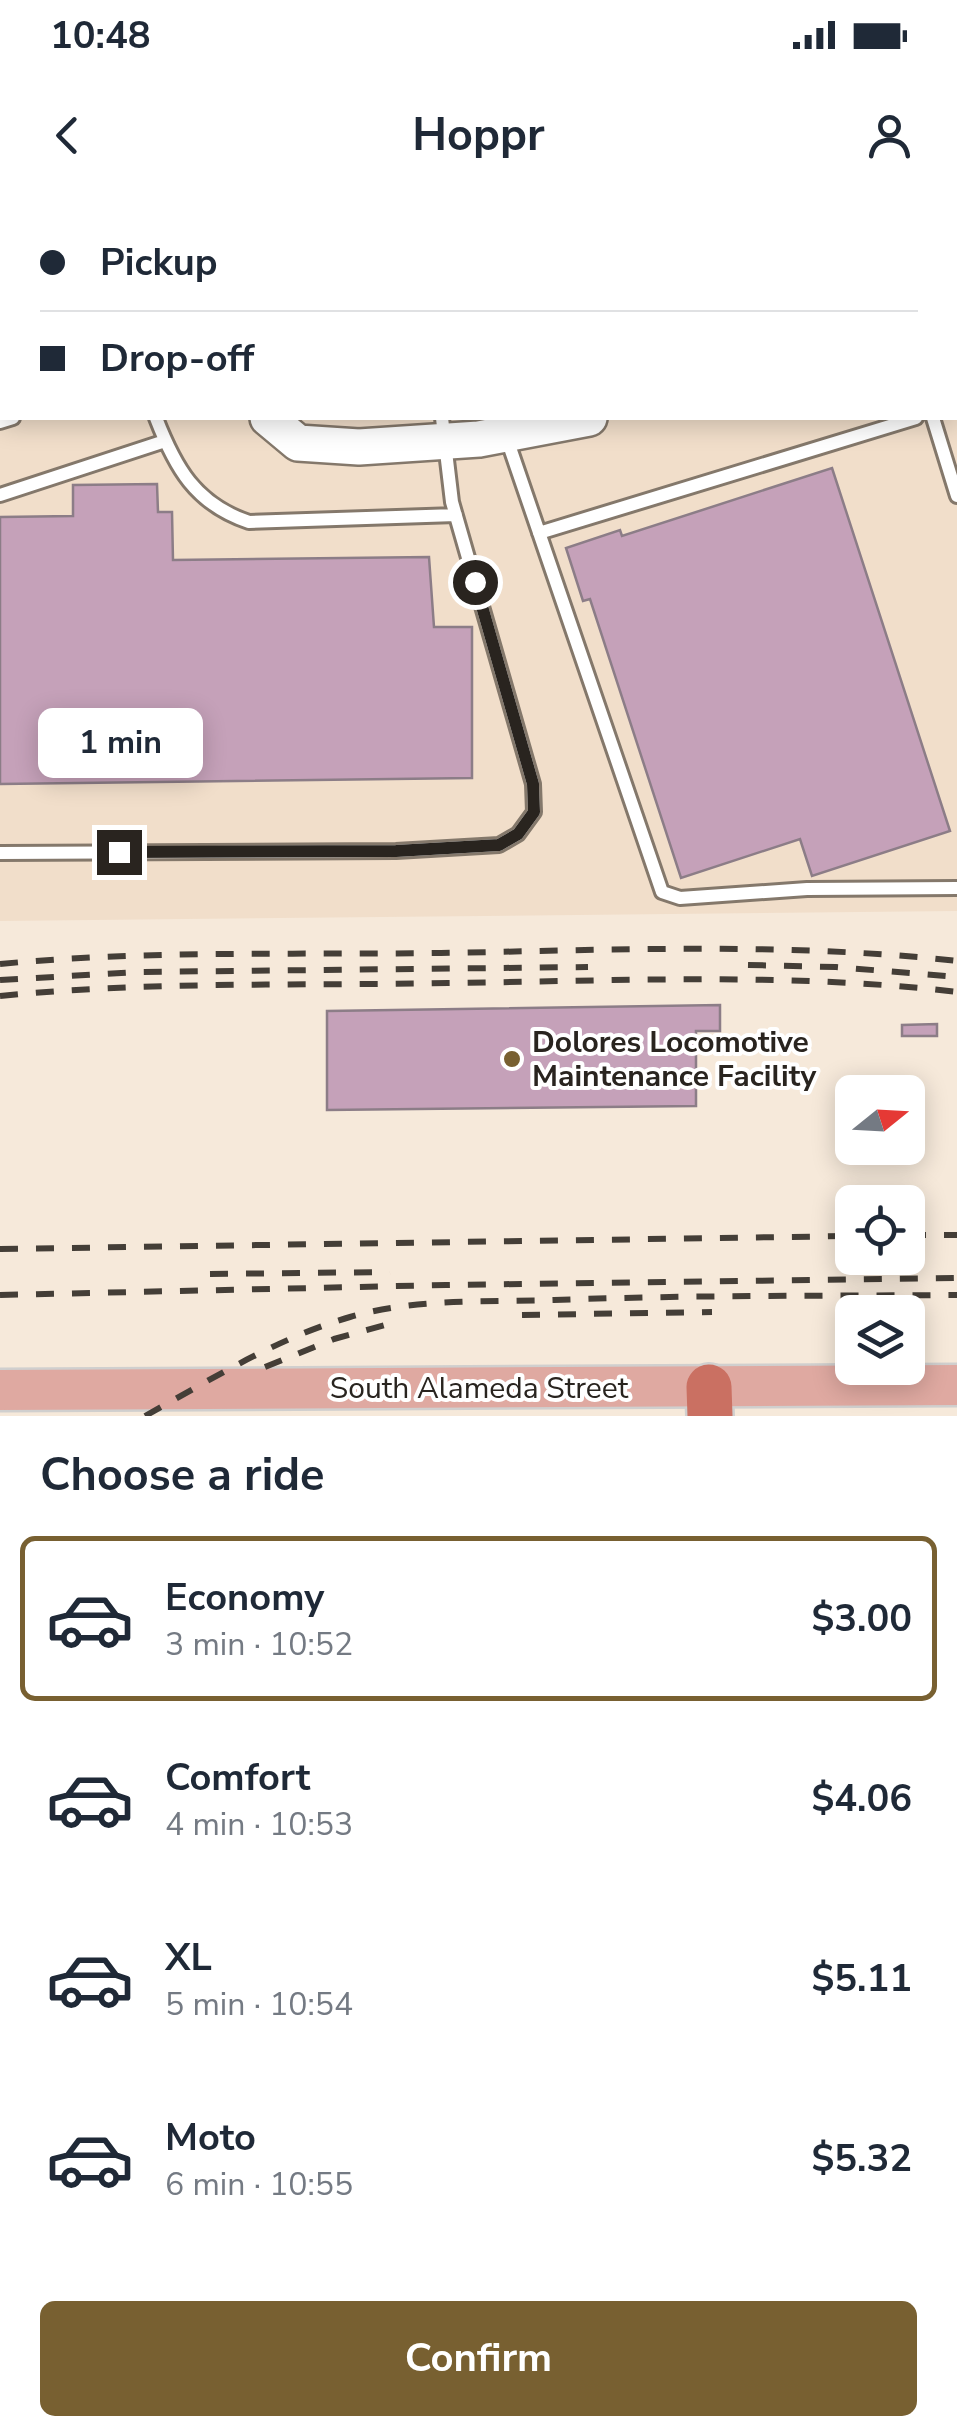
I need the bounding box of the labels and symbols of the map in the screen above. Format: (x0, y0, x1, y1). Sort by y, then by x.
route start (453, 560, 498, 605)
callout: 1 min (36, 707, 202, 777)
route end (97, 830, 142, 875)
place label: Dolores Locomotive Maintenance Facility (532, 1022, 816, 1097)
marker: Dolores Locomotive Maintenance Facility (501, 1048, 523, 1070)
north arrow (835, 1075, 925, 1165)
street label: South Alameda Street (330, 1368, 629, 1409)

